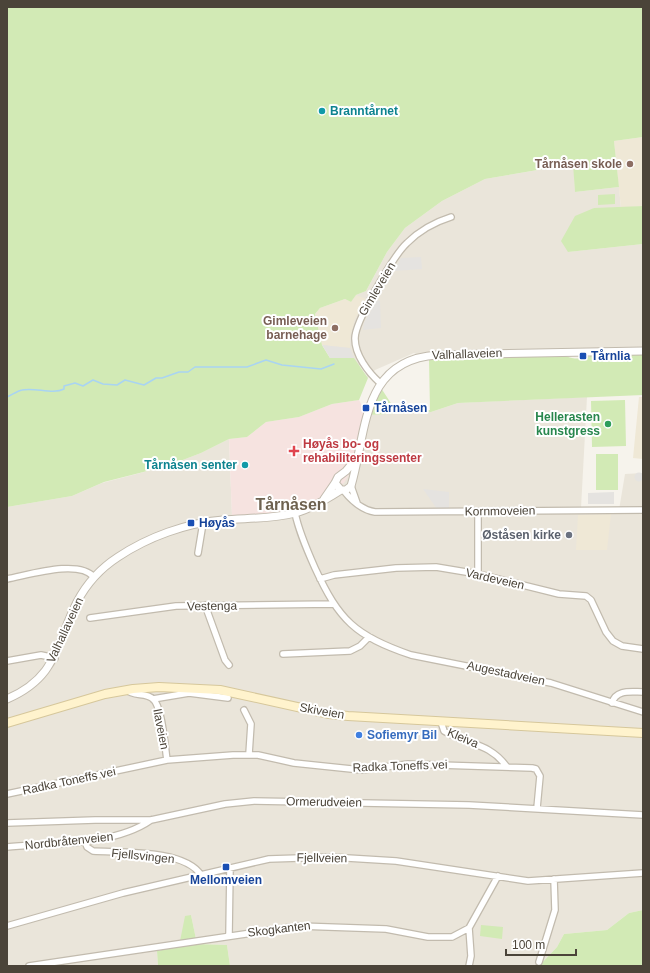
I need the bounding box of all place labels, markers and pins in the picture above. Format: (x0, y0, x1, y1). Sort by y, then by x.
place label: Branntårnet (330, 104, 398, 118)
marker: Branntårnet (317, 106, 327, 116)
place label: Tårnåsen skole (535, 157, 622, 171)
marker: Tårnåsen skole (625, 159, 635, 169)
place label: Gimleveien barnehage (263, 314, 327, 342)
marker: Gimleveien barnehage (330, 323, 340, 333)
place label: Tårnlia (591, 349, 631, 363)
marker: Tårnlia (578, 351, 588, 361)
place label: Tårnåsen (374, 401, 427, 415)
marker: Tårnåsen (361, 403, 371, 413)
place label: Hellerasten kunstgress (535, 410, 600, 438)
marker: Hellerasten kunstgress (603, 419, 613, 429)
place label: Høyås bo- og rehabiliteringssenter (303, 437, 422, 465)
marker: Høyås bo- og rehabiliteringssenter (288, 445, 300, 457)
place label: Tårnåsen senter (144, 458, 237, 472)
marker: Tårnåsen senter (240, 460, 250, 470)
place label: Høyås (199, 516, 235, 530)
marker: Høyås (186, 518, 196, 528)
place label: Øståsen kirke (482, 528, 561, 542)
marker: Øståsen kirke (564, 530, 574, 540)
place label: Sofiemyr Bil (367, 728, 437, 742)
marker: Sofiemyr Bil (354, 730, 364, 740)
marker: Mellomveien (221, 862, 231, 872)
place label: Mellomveien (190, 873, 262, 887)

